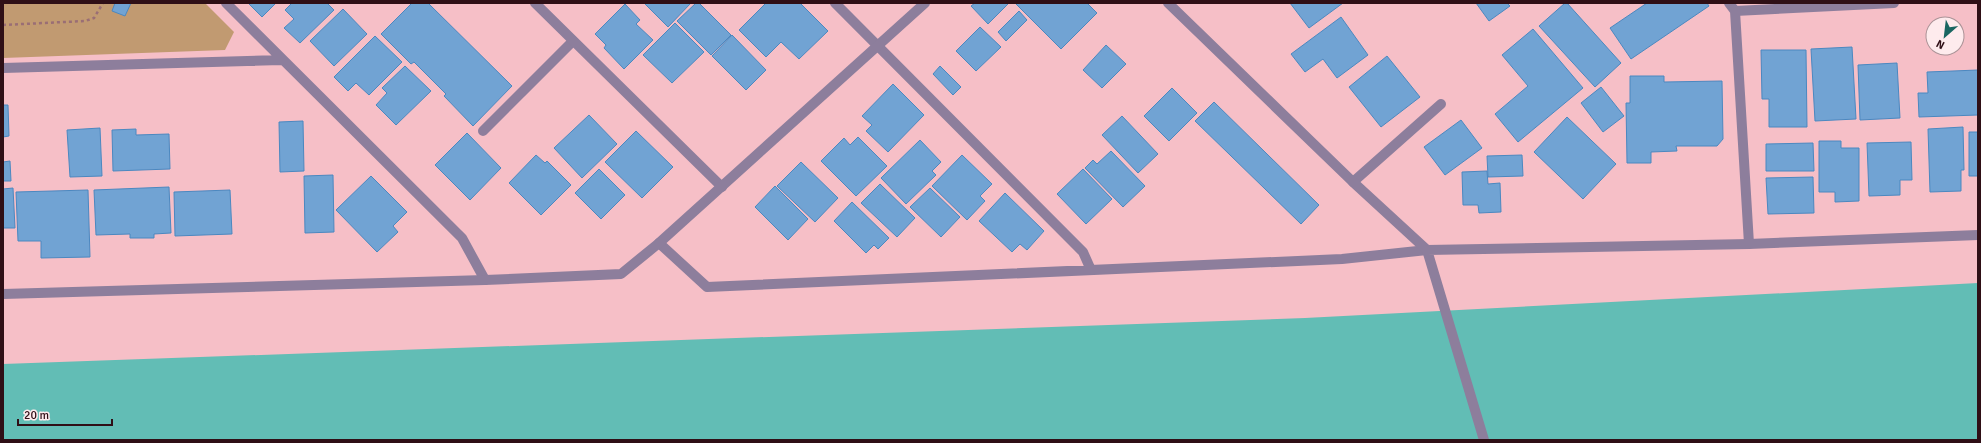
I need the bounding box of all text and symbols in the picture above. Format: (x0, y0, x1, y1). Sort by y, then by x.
north arrow (1925, 16, 1965, 56)
text: N (1934, 37, 1947, 52)
scale bar (18, 401, 112, 427)
text: 20 m (24, 408, 49, 423)

